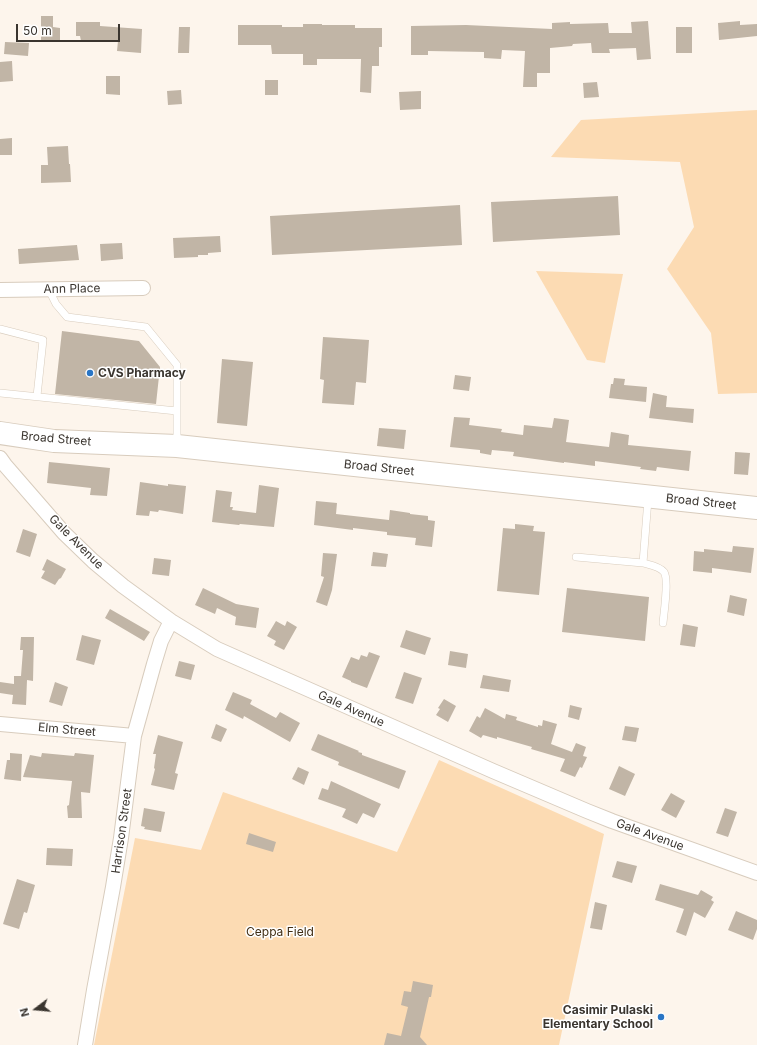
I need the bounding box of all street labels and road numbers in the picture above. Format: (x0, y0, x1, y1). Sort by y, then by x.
street label: Ann Place (43, 281, 101, 297)
street label: Broad Street (20, 429, 92, 449)
street label: Broad Street (343, 457, 415, 479)
street label: Broad Street (665, 491, 737, 513)
street label: Gale Avenue (46, 512, 106, 572)
street label: Gale Avenue (316, 688, 386, 730)
street label: Elm Street (38, 720, 96, 740)
street label: Harrison Street (109, 788, 135, 874)
street label: Gale Avenue (614, 816, 686, 854)

